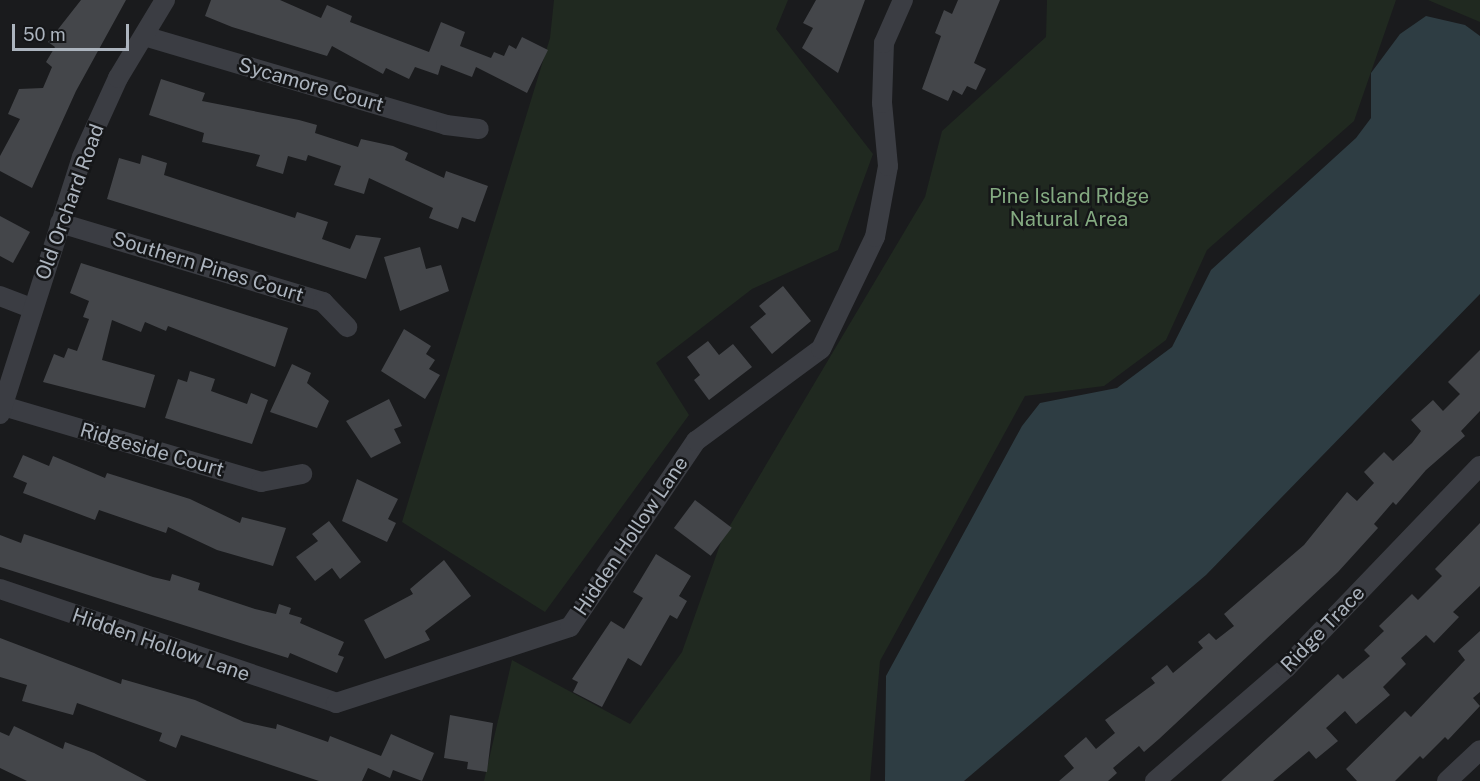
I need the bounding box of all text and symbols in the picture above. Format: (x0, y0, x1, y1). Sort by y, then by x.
scale bar (15, 12, 132, 50)
text: 50 m (23, 24, 66, 45)
street label: Sycamore Court (235, 53, 387, 117)
street label: Old Orchard Road (31, 121, 109, 283)
park label: Pine Island Ridge Natural Area (989, 184, 1149, 231)
street label: Southern Pines Court (109, 226, 307, 308)
street label: Ridgeside Court (77, 418, 227, 482)
street label: Hidden Hollow Lane (569, 452, 693, 620)
street label: Ridge Trace (1276, 581, 1370, 677)
street label: Hidden Hollow Lane (69, 603, 253, 687)

